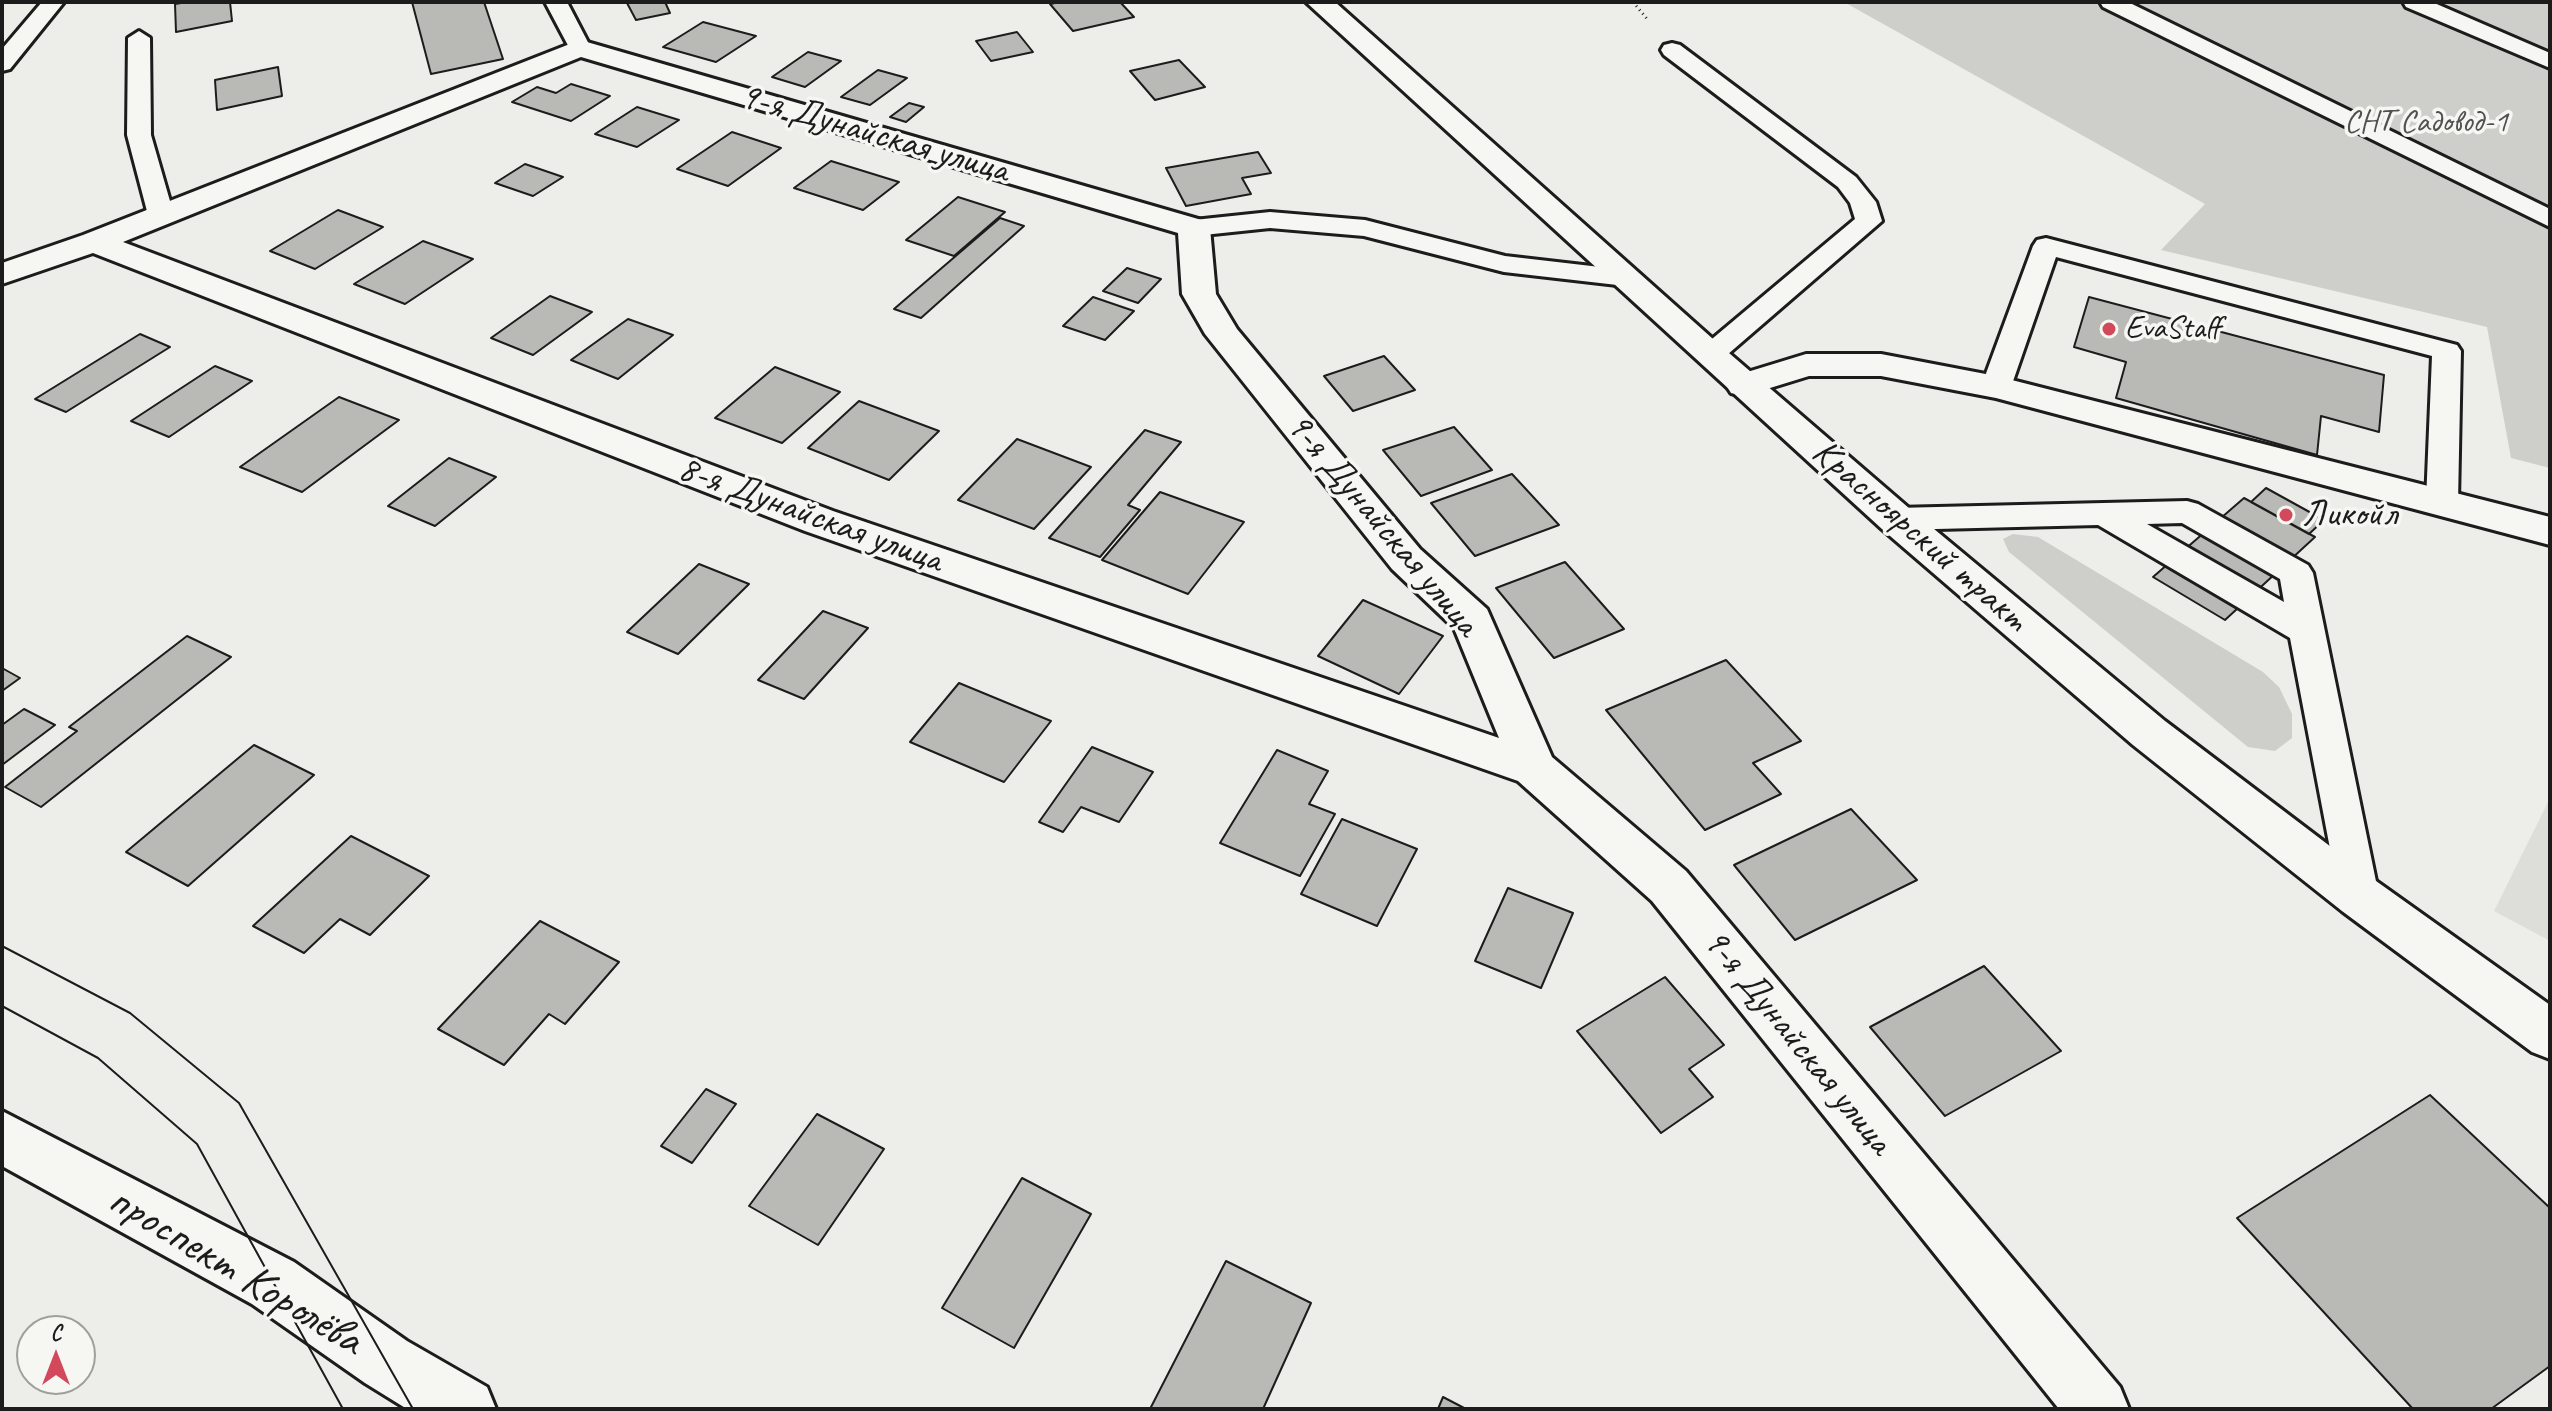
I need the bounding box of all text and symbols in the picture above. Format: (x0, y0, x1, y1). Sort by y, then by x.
street label: 9-я Дунайская улица (734, 74, 1014, 194)
park label: СНТ Садовод-1 (2344, 104, 2508, 142)
place label: EvaStaff (2125, 310, 2221, 348)
marker: EvaStaff (2100, 320, 2118, 338)
street label: 9-я Дунайская улица (1275, 404, 1489, 646)
street label: Красноярский тракт (1802, 430, 2036, 642)
street label: 8-я Дунайская улица (672, 446, 948, 584)
place label: Ликойл (2302, 492, 2397, 538)
marker: Ликойл (2277, 506, 2295, 524)
street label: 9-я Дунайская улица (1692, 920, 1902, 1164)
street label: проспект Королёва (98, 1173, 372, 1369)
north arrow (16, 1315, 96, 1395)
text: С (51, 1319, 61, 1347)

